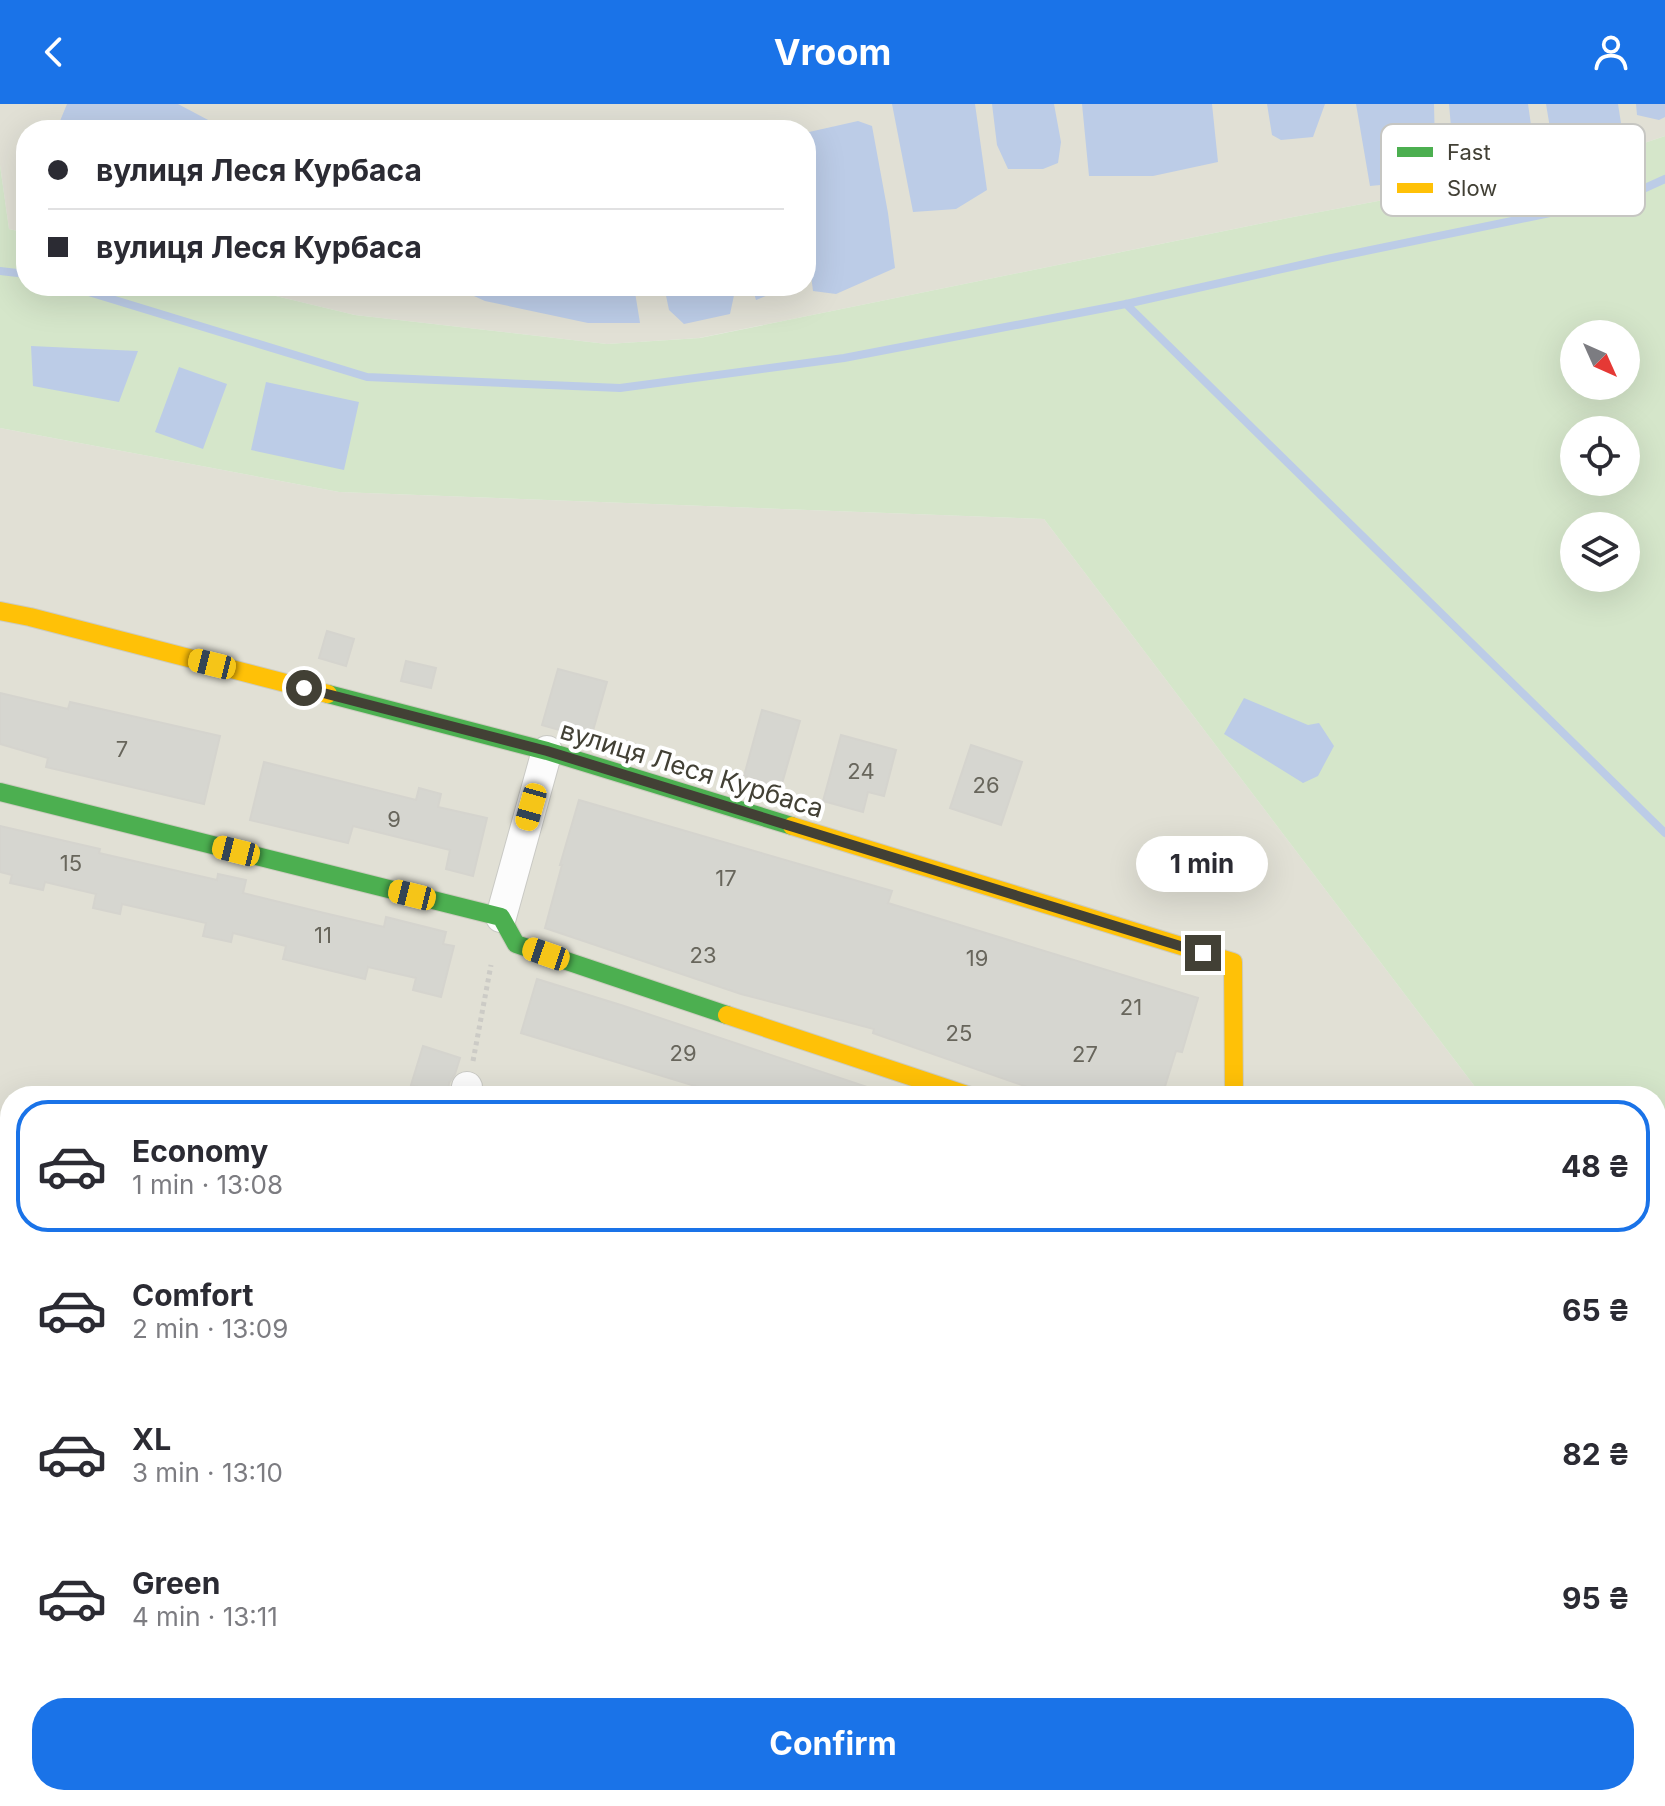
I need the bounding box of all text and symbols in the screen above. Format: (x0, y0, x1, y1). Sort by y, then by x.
icon: back (32, 30, 76, 74)
text: Vroom (774, 30, 891, 74)
icon: person (1589, 30, 1633, 74)
legend (1381, 124, 1645, 216)
text: Fast (1447, 139, 1491, 165)
text: вулиця Леся Курбаса (96, 152, 422, 188)
text: Slow (1447, 175, 1497, 201)
text: вулиця Леся Курбаса (96, 229, 422, 265)
north arrow (1560, 320, 1640, 400)
map controls (1560, 320, 1640, 592)
button: locate (1560, 416, 1640, 496)
button: layers (1560, 512, 1640, 592)
car (186, 647, 238, 681)
route start (286, 670, 322, 706)
street label: вулиця Леся Курбаса (557, 714, 827, 824)
house number: 7 (116, 736, 128, 762)
house number: 24 (847, 758, 875, 784)
house number: 26 (972, 772, 1000, 798)
car (513, 781, 549, 833)
house number: 9 (387, 806, 401, 832)
car (210, 834, 262, 868)
callout: 1 min (1137, 837, 1269, 893)
text: 1 min (1170, 848, 1234, 879)
house number: 15 (60, 850, 82, 876)
house number: 17 (715, 865, 737, 891)
car (386, 878, 438, 912)
house number: 11 (314, 922, 332, 948)
car (519, 935, 573, 973)
route end (1185, 935, 1221, 971)
house number: 23 (689, 942, 717, 968)
house number: 19 (966, 945, 988, 971)
house number: 21 (1120, 994, 1142, 1020)
house number: 25 (946, 1020, 972, 1046)
house number: 29 (669, 1040, 697, 1066)
house number: 27 (1072, 1041, 1098, 1067)
icon: car (36, 1130, 108, 1202)
text: Economy (132, 1133, 268, 1169)
text: 48 ₴ (1561, 1148, 1630, 1184)
text: 1 min · 13:08 (132, 1169, 283, 1200)
icon: car (36, 1274, 108, 1346)
text: Comfort (132, 1277, 253, 1313)
text: 65 ₴ (1562, 1292, 1630, 1328)
text: 2 min · 13:09 (132, 1313, 288, 1344)
icon: car (36, 1418, 108, 1490)
text: XL (132, 1421, 171, 1457)
text: 82 ₴ (1562, 1436, 1630, 1472)
text: 3 min · 13:10 (132, 1457, 283, 1488)
icon: car (36, 1562, 108, 1634)
text: Green (132, 1565, 220, 1601)
text: 95 ₴ (1562, 1580, 1630, 1616)
text: 4 min · 13:11 (132, 1601, 278, 1632)
button: Confirm (32, 1698, 1634, 1790)

